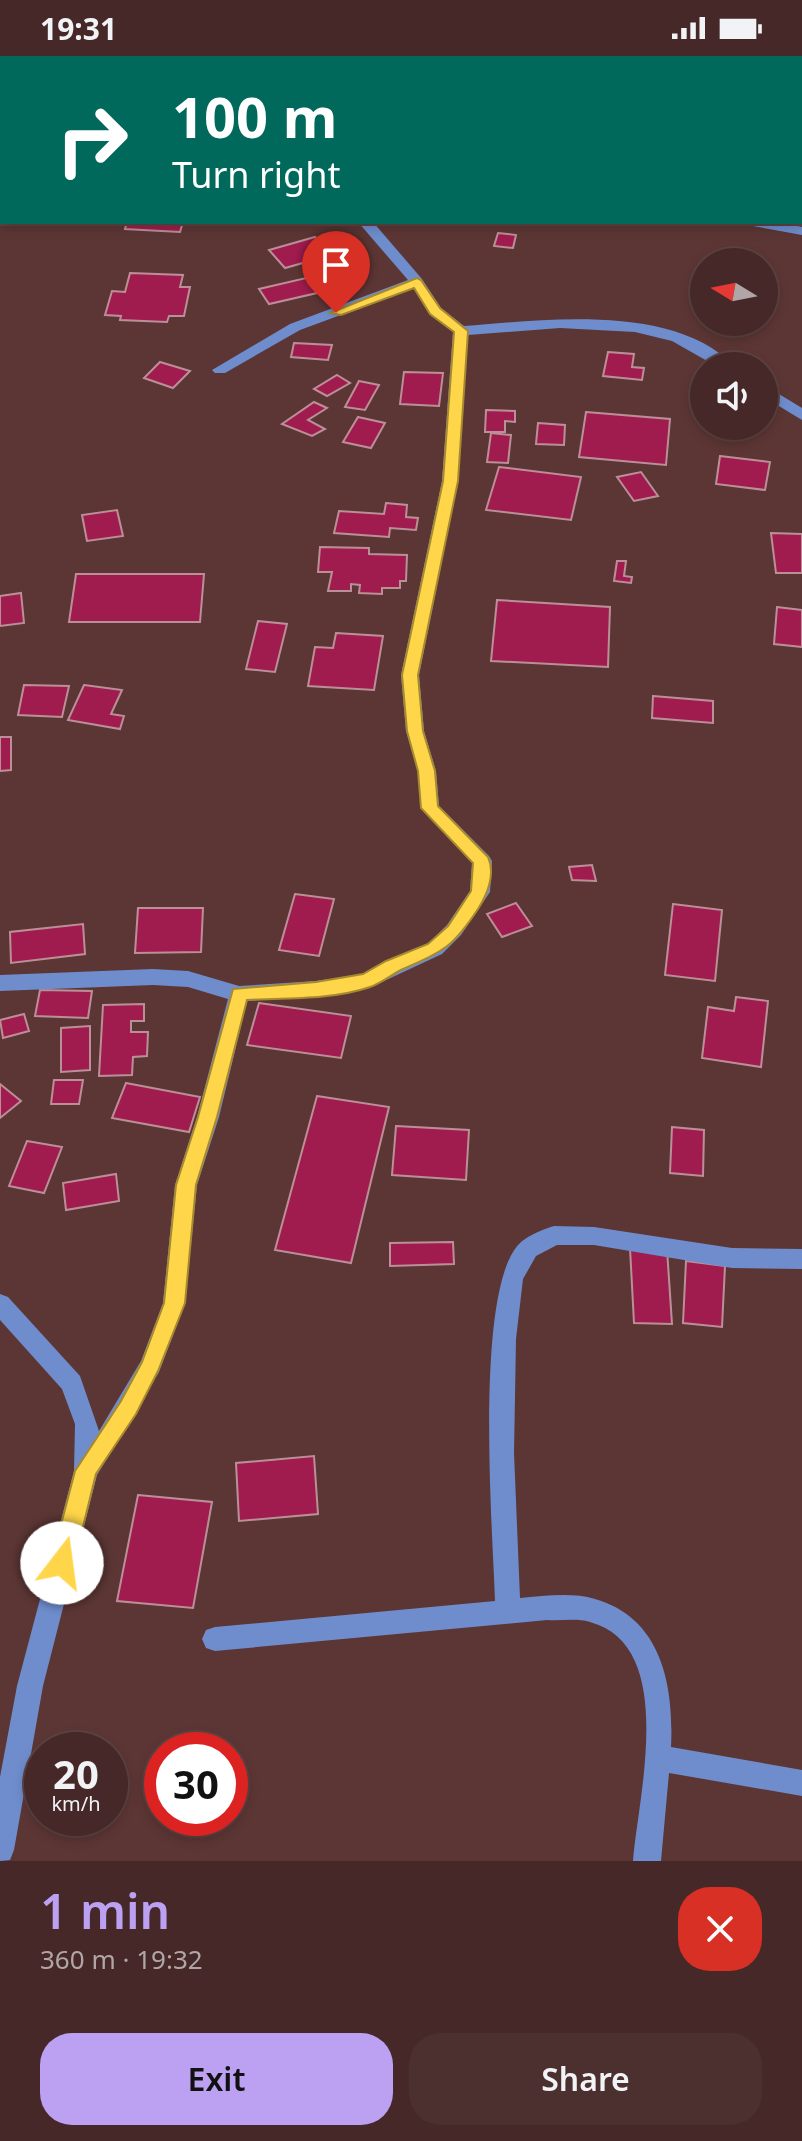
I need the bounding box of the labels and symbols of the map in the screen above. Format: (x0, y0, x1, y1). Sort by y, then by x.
pin (302, 231, 370, 313)
north arrow (690, 248, 778, 336)
position arrow (20, 1521, 104, 1605)
speed limit sign: 30 (144, 1732, 248, 1836)

